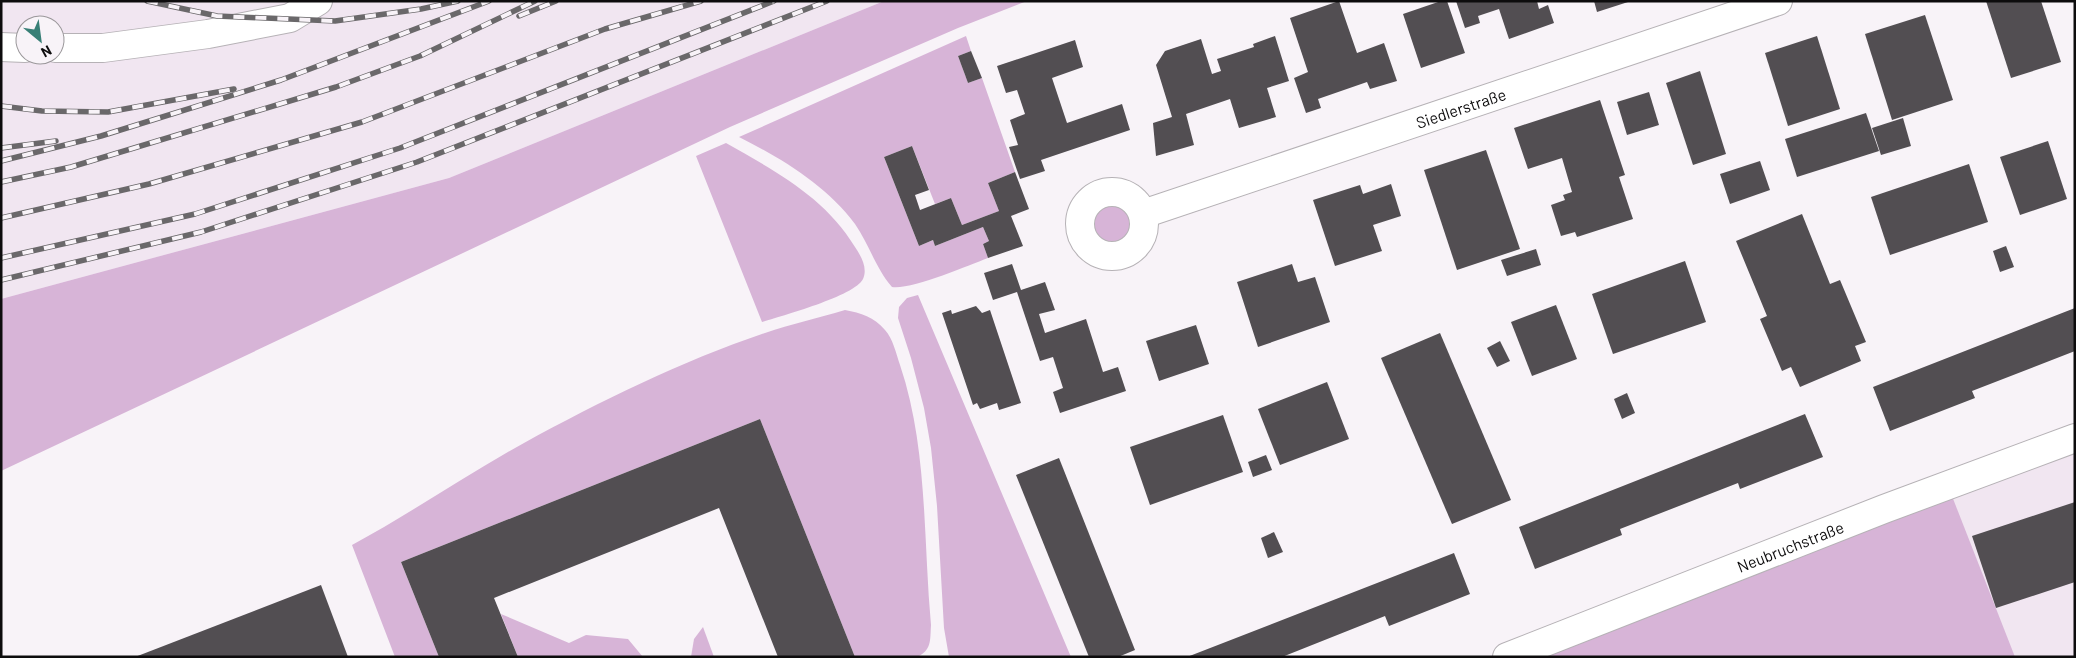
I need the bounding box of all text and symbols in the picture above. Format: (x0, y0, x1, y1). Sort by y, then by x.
north arrow (15, 15, 65, 65)
text: N (38, 42, 55, 61)
street label: Siedlerstraße (1413, 84, 1508, 131)
street label: Neubruchstraße (1734, 516, 1846, 575)

